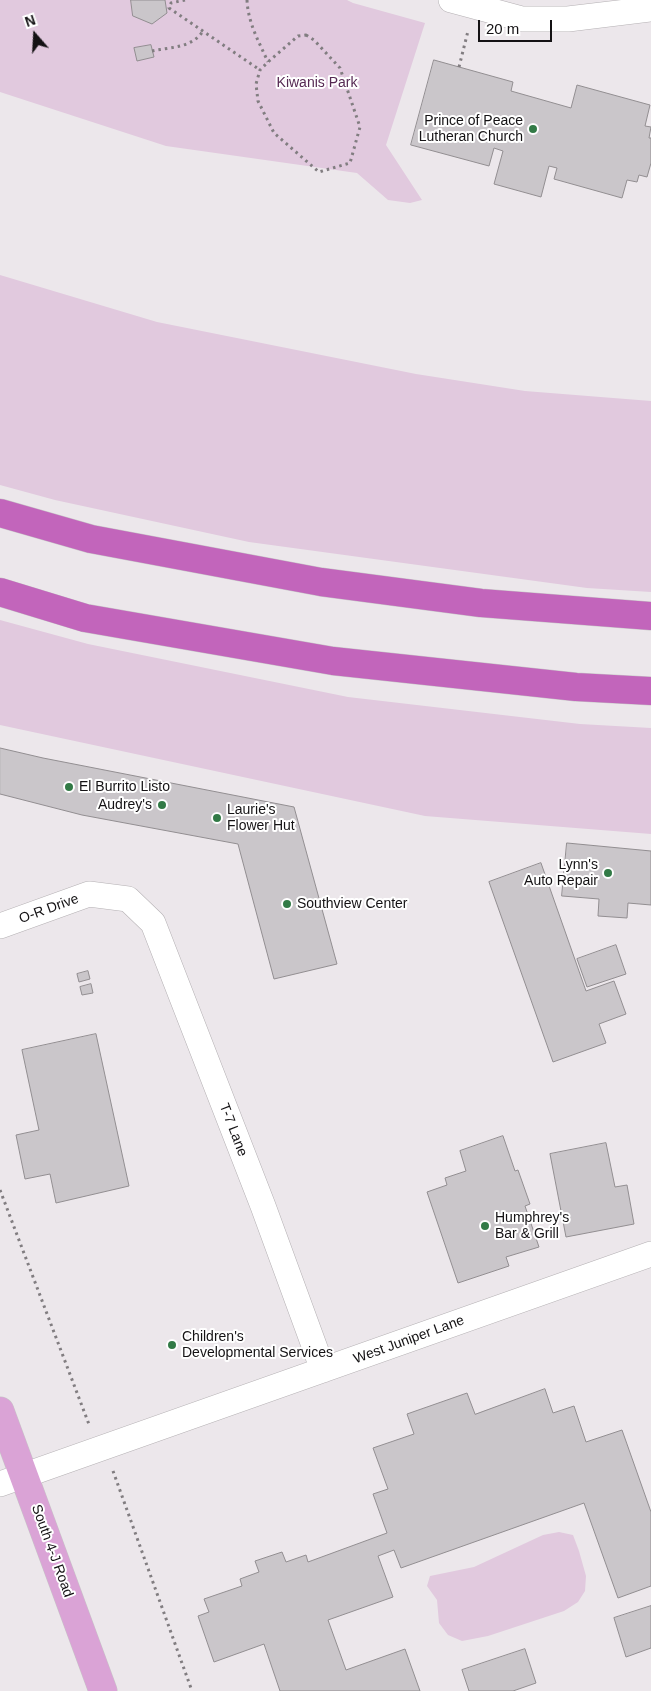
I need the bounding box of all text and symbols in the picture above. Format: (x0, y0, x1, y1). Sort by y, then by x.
north arrow (10, 10, 60, 60)
scale bar (481, 10, 555, 42)
text: N (23, 12, 38, 30)
text: 20 m (486, 20, 519, 37)
park label: Kiwanis Park (277, 75, 357, 91)
place label: Prince of Peace Lutheran Church (419, 113, 523, 146)
marker: Prince of Peace Lutheran Church (527, 123, 539, 135)
place label: El Burrito Listo (79, 779, 170, 795)
marker: El Burrito Listo (63, 781, 75, 793)
place label: Audrey's (98, 797, 152, 813)
marker: Audrey's (156, 799, 168, 811)
place label: Laurie's Flower Hut (227, 802, 295, 834)
marker: Laurie's Flower Hut (211, 812, 223, 824)
place label: Lynn's Auto Repair (524, 857, 598, 890)
marker: Lynn's Auto Repair (602, 867, 614, 879)
street label: O-R Drive (17, 890, 81, 928)
place label: Southview Center (297, 896, 408, 912)
marker: Southview Center (281, 898, 293, 910)
street label: T-7 Lane (215, 1101, 251, 1159)
place label: Humphrey's Bar & Grill (495, 1210, 569, 1242)
marker: Humphrey's Bar & Grill (479, 1220, 491, 1232)
street label: West Juniper Lane (351, 1312, 467, 1368)
place label: Children's Developmental Services (182, 1329, 333, 1361)
marker: Children's Developmental Services (166, 1339, 178, 1351)
street label: South 4-J Road (27, 1502, 77, 1600)

